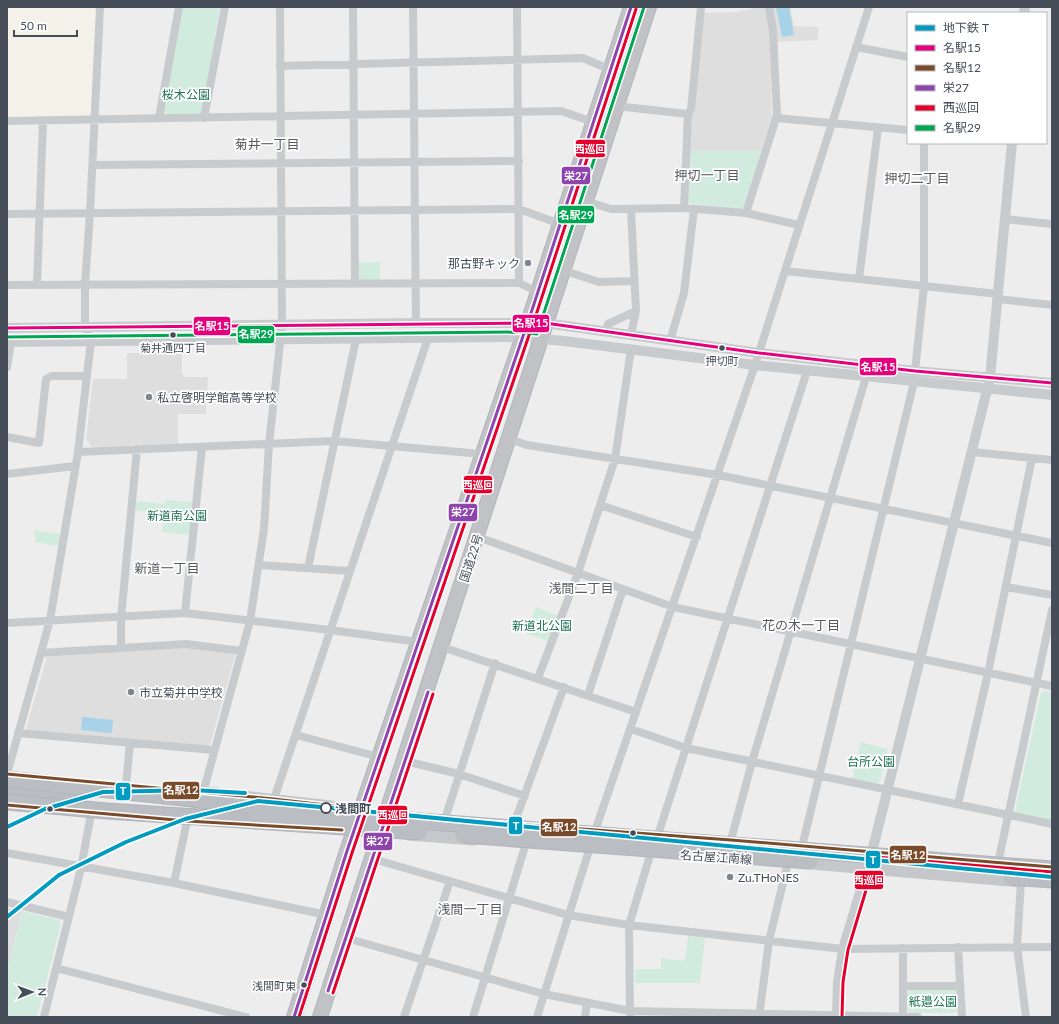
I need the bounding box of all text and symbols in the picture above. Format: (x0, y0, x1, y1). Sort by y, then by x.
scale bar (14, 12, 77, 38)
legend (907, 12, 1047, 144)
text: 50 m (20, 18, 47, 33)
text: 地下鉄 T (943, 20, 989, 35)
text: 名駅15 (943, 40, 981, 55)
text: 名駅12 (943, 60, 981, 75)
text: 栄27 (943, 80, 969, 95)
park label: 桜木公園 (162, 87, 210, 102)
text: 西巡回 (943, 100, 979, 115)
text: 名駅29 (943, 120, 981, 135)
district label: 菊井一丁目 (234, 136, 300, 152)
line badge: 西巡回 (575, 139, 606, 158)
text: 西巡回 (574, 142, 607, 155)
line badge: 栄27 (561, 166, 591, 185)
district label: 押切一丁目 (674, 167, 740, 183)
text: 栄27 (564, 169, 588, 182)
district label: 押切二丁目 (884, 170, 950, 186)
line badge: 名駅29 (557, 205, 595, 224)
text: 名駅29 (559, 208, 593, 221)
place label: 那古野キック (448, 256, 520, 271)
marker: 那古野キック (523, 258, 533, 268)
line badge: 名駅15 (512, 314, 550, 333)
line badge: 名駅15 (193, 316, 231, 336)
text: 名駅15 (514, 316, 548, 329)
text: 名駅15 (195, 319, 229, 332)
line badge: 名駅29 (237, 325, 275, 344)
text: 名駅29 (239, 327, 273, 340)
marker: 菊井通四丁目 (168, 330, 178, 340)
place label: 菊井通四丁目 (140, 341, 206, 354)
marker: 押切町 (717, 343, 727, 353)
place label: 押切町 (706, 354, 739, 367)
line badge: 名駅15 (859, 357, 897, 376)
text: 名駅15 (861, 360, 895, 373)
place label: 私立啓明学館高等学校 (157, 390, 277, 405)
marker: 私立啓明学館高等学校 (144, 392, 154, 402)
line badge: 西巡回 (463, 475, 493, 494)
text: 西巡回 (462, 478, 495, 491)
line badge: 栄27 (448, 503, 478, 522)
text: 栄27 (451, 505, 475, 518)
park label: 新道南公園 (147, 508, 207, 523)
street label: 国道22号 (456, 532, 486, 584)
district label: 新道一丁目 (134, 560, 200, 576)
district label: 浅間二丁目 (548, 580, 614, 596)
district label: 花の木一丁目 (762, 617, 840, 633)
park label: 新道北公園 (512, 618, 572, 633)
place label: 市立菊井中学校 (139, 685, 223, 700)
marker: 市立菊井中学校 (126, 687, 136, 697)
park label: 台所公園 (847, 754, 895, 769)
line badge: 名駅12 (162, 781, 200, 800)
line badge: T (115, 782, 131, 801)
text: 名駅12 (164, 783, 198, 796)
text: T (120, 784, 127, 797)
place label: 浅間町 (335, 801, 371, 816)
marker: 浅間町 (320, 802, 332, 814)
unlabelled marker (45, 804, 55, 814)
line badge: 西巡回 (377, 805, 408, 825)
text: 西巡回 (377, 808, 410, 821)
line badge: T (508, 816, 523, 835)
line badge: 名駅12 (540, 818, 578, 837)
text: T (513, 819, 520, 832)
text: 名駅12 (542, 820, 576, 833)
unlabelled marker (628, 828, 638, 838)
line badge: 栄27 (363, 832, 393, 851)
text: 栄27 (366, 834, 390, 847)
line badge: 名駅12 (889, 845, 927, 864)
street label: 名古屋江南線 (680, 847, 752, 867)
text: 名駅12 (891, 848, 925, 861)
line badge: T (865, 850, 881, 869)
text: T (870, 853, 877, 866)
place label: Zu.THoNES (738, 870, 799, 885)
line badge: 西巡回 (854, 870, 884, 890)
marker: Zu.THoNES (725, 872, 735, 882)
text: 西巡回 (853, 873, 886, 886)
district label: 浅間一丁目 (437, 901, 503, 917)
north arrow (12, 972, 52, 1012)
place label: 浅間町東 (252, 979, 296, 992)
marker: 浅間町東 (299, 980, 309, 990)
text: N (36, 987, 49, 996)
park label: 紙邉公園 (909, 994, 957, 1009)

